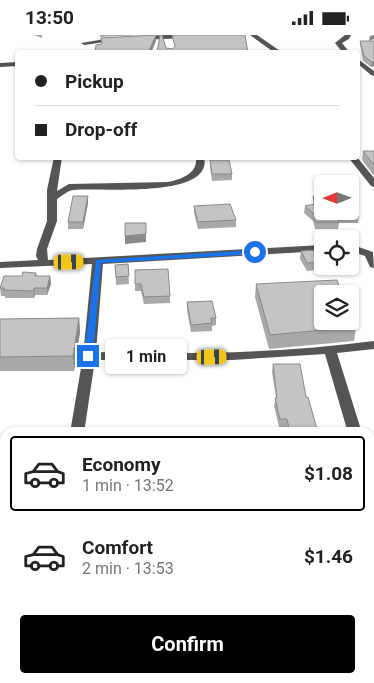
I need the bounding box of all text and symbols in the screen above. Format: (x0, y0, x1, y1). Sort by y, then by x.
text: 13:50 (25, 6, 74, 29)
text: Pickup (65, 70, 124, 93)
text: Drop-off (65, 118, 137, 141)
north arrow (314, 175, 359, 220)
map controls (314, 175, 359, 330)
button: locate (314, 230, 359, 275)
route start (244, 241, 266, 263)
car (53, 254, 84, 270)
button: layers (314, 285, 359, 330)
callout: 1 min (106, 339, 188, 373)
route end (77, 345, 99, 367)
text: 1 min (126, 347, 166, 366)
car (196, 349, 227, 365)
icon: car (22, 451, 67, 496)
text: Economy (82, 453, 161, 476)
text: $1.08 (304, 462, 353, 485)
text: 1 min · 13:52 (82, 476, 174, 495)
icon: car (22, 534, 67, 579)
text: Comfort (82, 536, 153, 559)
text: $1.46 (304, 545, 353, 568)
text: 2 min · 13:53 (82, 559, 174, 578)
button: Confirm (20, 615, 355, 673)

